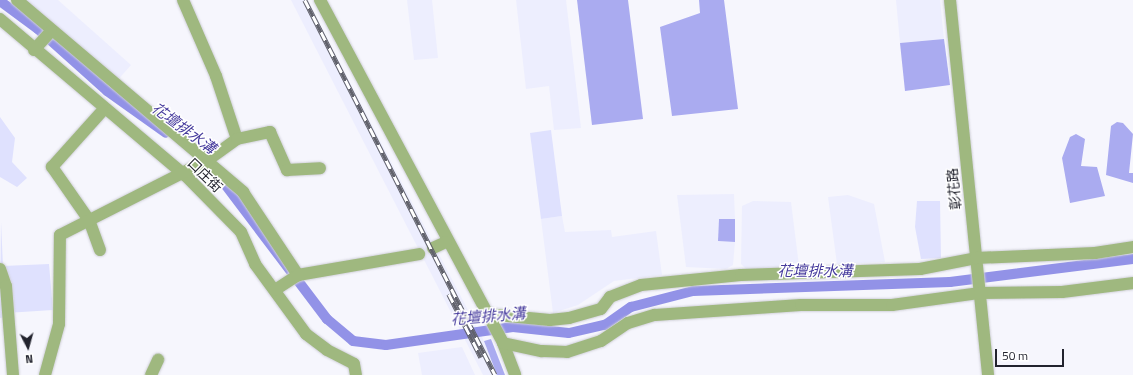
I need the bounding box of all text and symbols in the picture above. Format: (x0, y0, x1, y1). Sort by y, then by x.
water label: 花壇排水溝 (148, 99, 220, 157)
street label: 口庄街 (184, 154, 226, 196)
street label: 彰花路 (943, 167, 965, 211)
water label: 花壇排水溝 (778, 262, 852, 280)
water label: 花壇排水溝 (450, 304, 526, 328)
north arrow (8, 327, 48, 367)
scale bar (997, 341, 1066, 367)
text: 50 m (1002, 346, 1028, 365)
text: N (25, 351, 34, 367)

